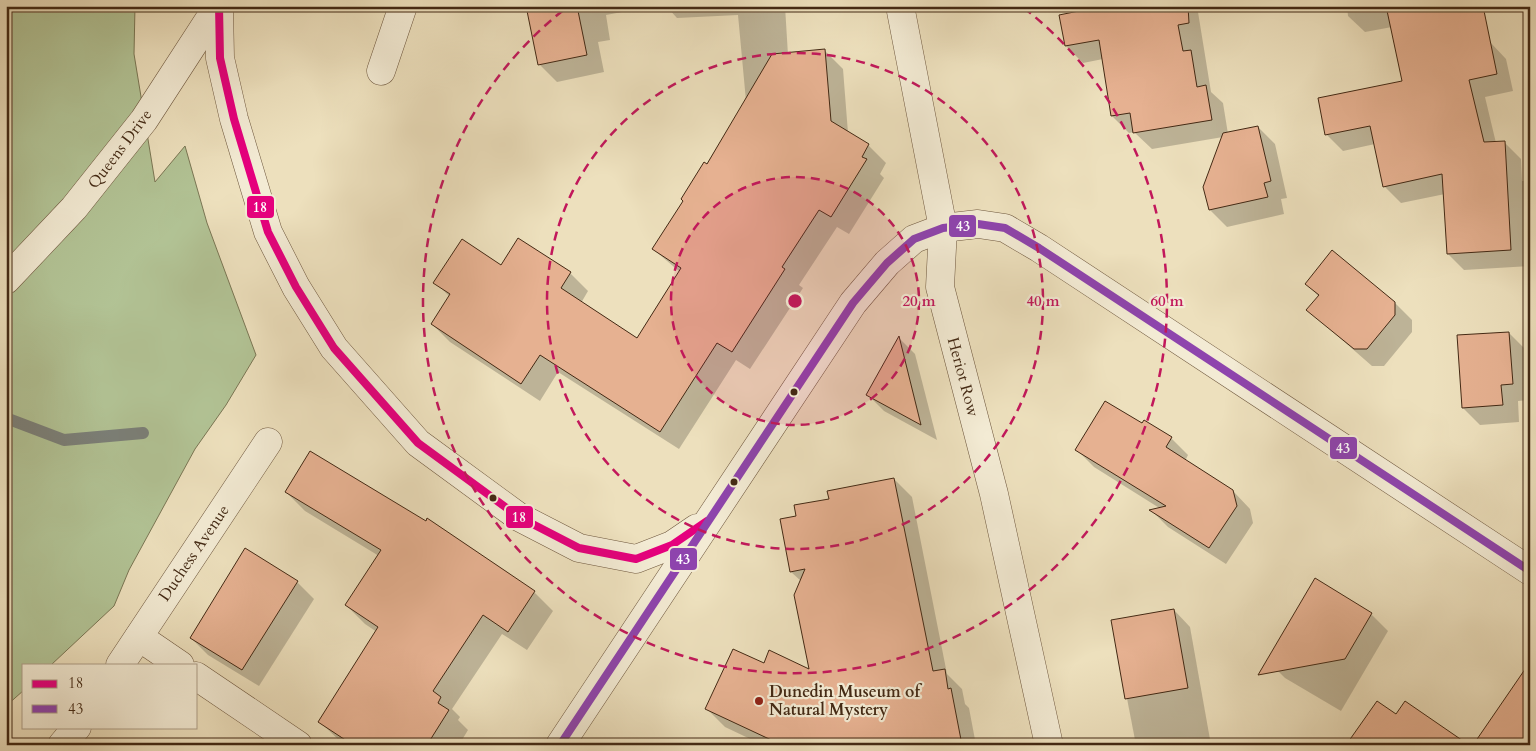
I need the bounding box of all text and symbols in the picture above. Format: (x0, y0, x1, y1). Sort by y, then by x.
street label: Queens Drive (83, 105, 157, 193)
line badge: 18 (246, 195, 275, 219)
text: 18 (253, 198, 267, 217)
line badge: 43 (948, 214, 977, 238)
text: 43 (956, 217, 970, 236)
text: 20 m (902, 291, 936, 311)
text: 40 m (1026, 291, 1060, 311)
text: 60 m (1150, 291, 1184, 311)
centre of rings (786, 292, 804, 310)
street label: Heriot Row (942, 335, 984, 419)
unlabelled marker (789, 387, 799, 397)
line badge: 43 (1329, 436, 1358, 460)
text: 43 (1336, 439, 1350, 458)
unlabelled marker (729, 477, 739, 487)
unlabelled marker (488, 493, 498, 503)
street label: Duchess Avenue (154, 500, 234, 606)
line badge: 18 (505, 505, 534, 529)
text: 18 (512, 508, 526, 527)
line badge: 43 (669, 547, 698, 571)
text: 43 (676, 550, 690, 569)
legend (22, 664, 198, 728)
text: 18 (68, 673, 83, 693)
place label: Dunedin Museum of Natural Mystery (769, 681, 922, 721)
marker: Dunedin Museum of Natural Mystery (753, 695, 765, 707)
text: 43 (68, 699, 83, 719)

